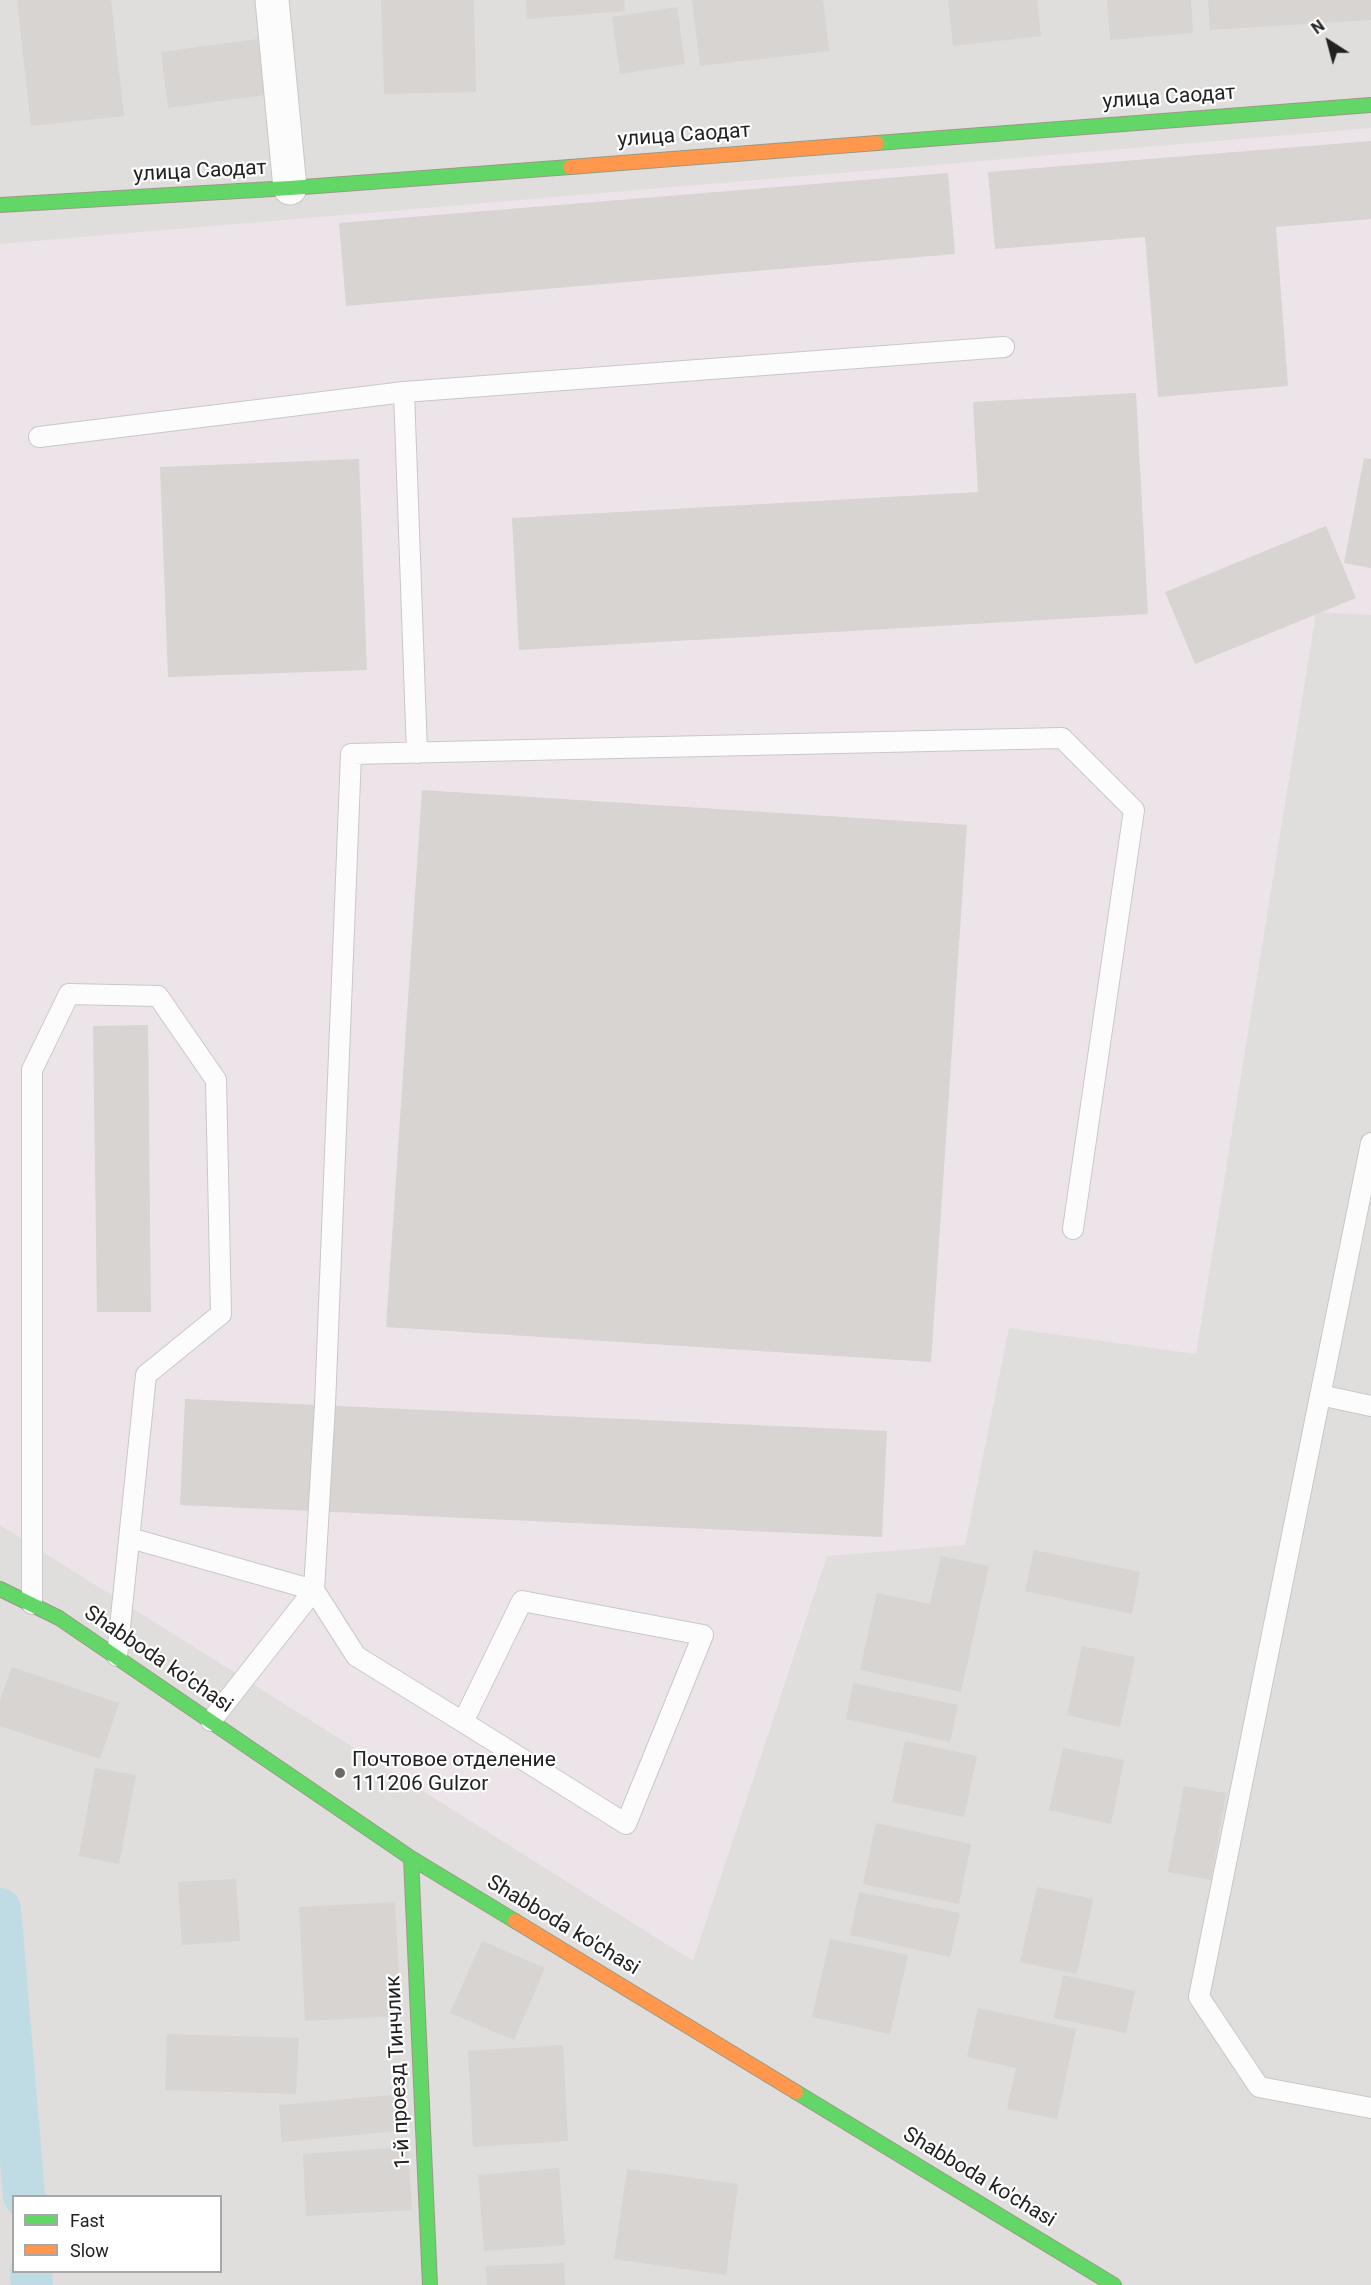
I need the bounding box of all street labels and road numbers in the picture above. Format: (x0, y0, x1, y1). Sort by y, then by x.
street label: улица Саодат (1102, 81, 1236, 115)
street label: улица Саодат (617, 119, 751, 153)
street label: улица Саодат (133, 156, 267, 188)
street label: Shabboda ko'chasi (79, 1601, 237, 1719)
street label: Shabboda ko'chasi (482, 1870, 644, 1982)
street label: 1-й проезд Тинчлик (381, 1975, 417, 2169)
street label: Shabboda ko'chasi (898, 2122, 1060, 2234)

